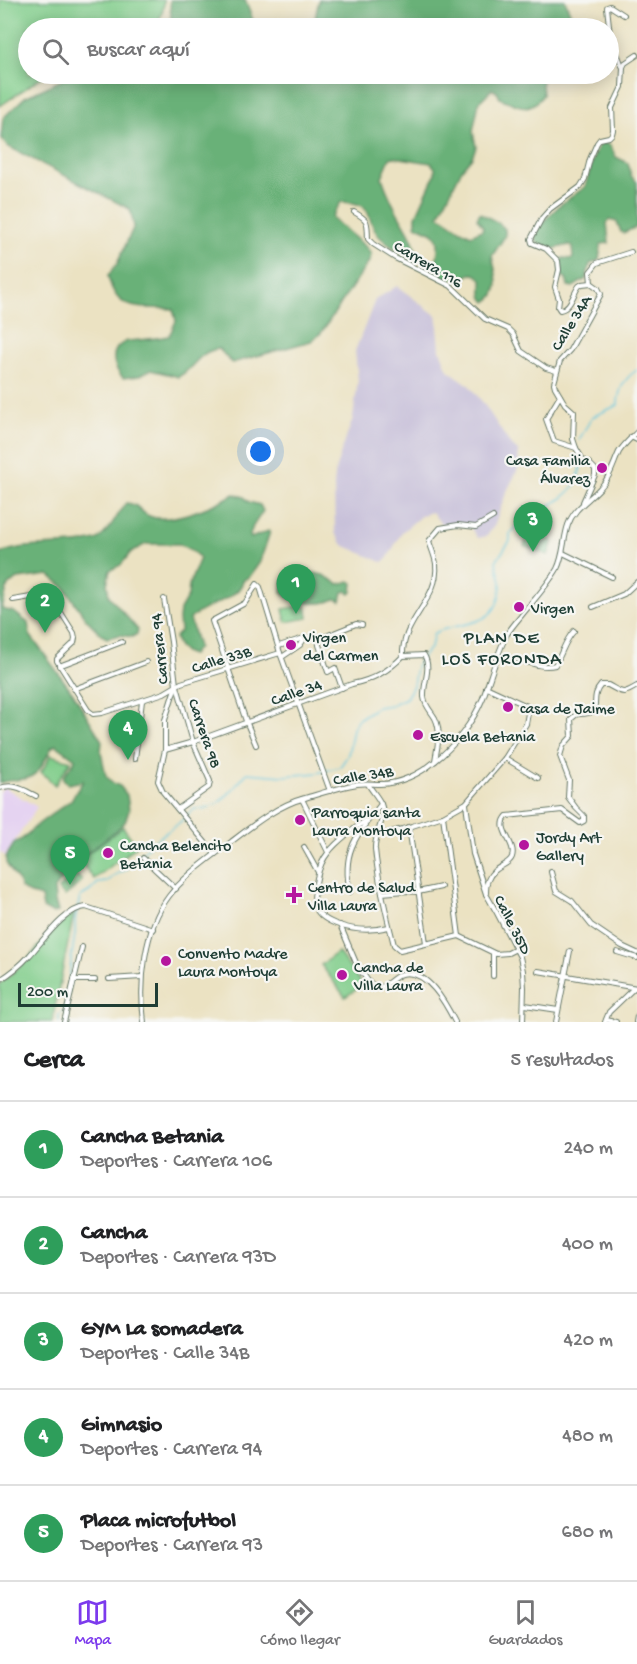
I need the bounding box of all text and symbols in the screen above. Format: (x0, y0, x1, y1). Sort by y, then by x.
search box (18, 18, 619, 84)
icon: search (39, 35, 72, 68)
text: Buscar aquí (87, 38, 190, 64)
street label: Carrera 116 (390, 238, 466, 294)
street label: Calle 34A (548, 291, 598, 355)
your location (246, 437, 275, 466)
place label: Casa Familia Álvarez (506, 453, 591, 490)
marker: Casa Familia Álvarez (595, 461, 609, 475)
pin: 3 (514, 502, 552, 552)
pin: 1 (276, 564, 316, 614)
pin: 2 (26, 584, 64, 633)
marker: Virgen (512, 600, 526, 614)
place label: Virgen (530, 601, 574, 620)
street label: Carrera 94 (148, 612, 175, 685)
district label: PLAN DE LOS FORONDA (442, 629, 562, 671)
place label: Virgen del Carmen (302, 630, 379, 667)
marker: Virgen del Carmen (284, 638, 298, 652)
street label: Calle 33B (190, 643, 255, 679)
street label: Calle 34 (269, 677, 325, 712)
street label: Carrera 98 (182, 697, 224, 772)
marker: casa de Jaime (501, 700, 515, 714)
place label: casa de Jaime (520, 701, 615, 720)
pin: 4 (108, 710, 148, 760)
marker: Escuela Betania (411, 728, 425, 742)
place label: Escuela Betania (430, 729, 536, 748)
street label: Calle 34B (332, 763, 396, 792)
place label: Parroquia santa Laura Montoya (311, 805, 421, 842)
marker: Parroquia santa Laura Montoya (293, 813, 307, 827)
place label: Jordy Art Gallery (536, 830, 603, 867)
pin: 5 (50, 836, 90, 885)
place label: Cancha Belencito Betania (119, 838, 231, 875)
marker: Jordy Art Gallery (517, 838, 531, 852)
marker: Cancha Belencito Betania (101, 846, 115, 860)
place label: Centro de Salud Villa Laura (307, 880, 417, 917)
marker: Centro de Salud Villa Laura (285, 886, 303, 904)
street label: Calle 35D (488, 893, 534, 959)
place label: Convento Madre Laura Montoya (178, 946, 288, 983)
marker: Convento Madre Laura Montoya (159, 954, 173, 968)
place label: Cancha de Villa Laura (353, 960, 424, 997)
marker: Cancha de Villa Laura (335, 968, 349, 982)
scale bar (18, 980, 158, 1007)
text: 200 m (27, 984, 68, 1003)
text: Cerca (24, 1046, 84, 1077)
text: 5 resultados (510, 1050, 613, 1073)
text: Cancha Betania (81, 1125, 224, 1151)
text: 1 (39, 1138, 48, 1161)
text: 240 m (563, 1138, 613, 1161)
text: Deportes · Carrera 106 (81, 1151, 272, 1174)
text: Cancha (81, 1221, 147, 1247)
text: 2 (39, 1234, 48, 1257)
text: 400 m (562, 1234, 613, 1257)
text: Deportes · Carrera 93D (81, 1247, 276, 1270)
text: GYM La somadera (81, 1317, 243, 1343)
text: 3 (38, 1330, 49, 1353)
text: 420 m (563, 1330, 613, 1353)
text: Deportes · Calle 34B (81, 1343, 249, 1366)
text: Gimnasio (81, 1413, 162, 1439)
text: 4 (39, 1426, 48, 1449)
text: 480 m (562, 1426, 613, 1449)
text: Deportes · Carrera 94 (81, 1439, 262, 1462)
text: Placa microfutbol (81, 1509, 236, 1535)
text: 5 (38, 1522, 49, 1545)
text: 680 m (562, 1522, 613, 1545)
text: Deportes · Carrera 93 (81, 1535, 263, 1558)
tab: Mapa (74, 1596, 111, 1651)
tab: Cómo llegar (260, 1596, 340, 1651)
tab: Guardados (489, 1596, 563, 1651)

